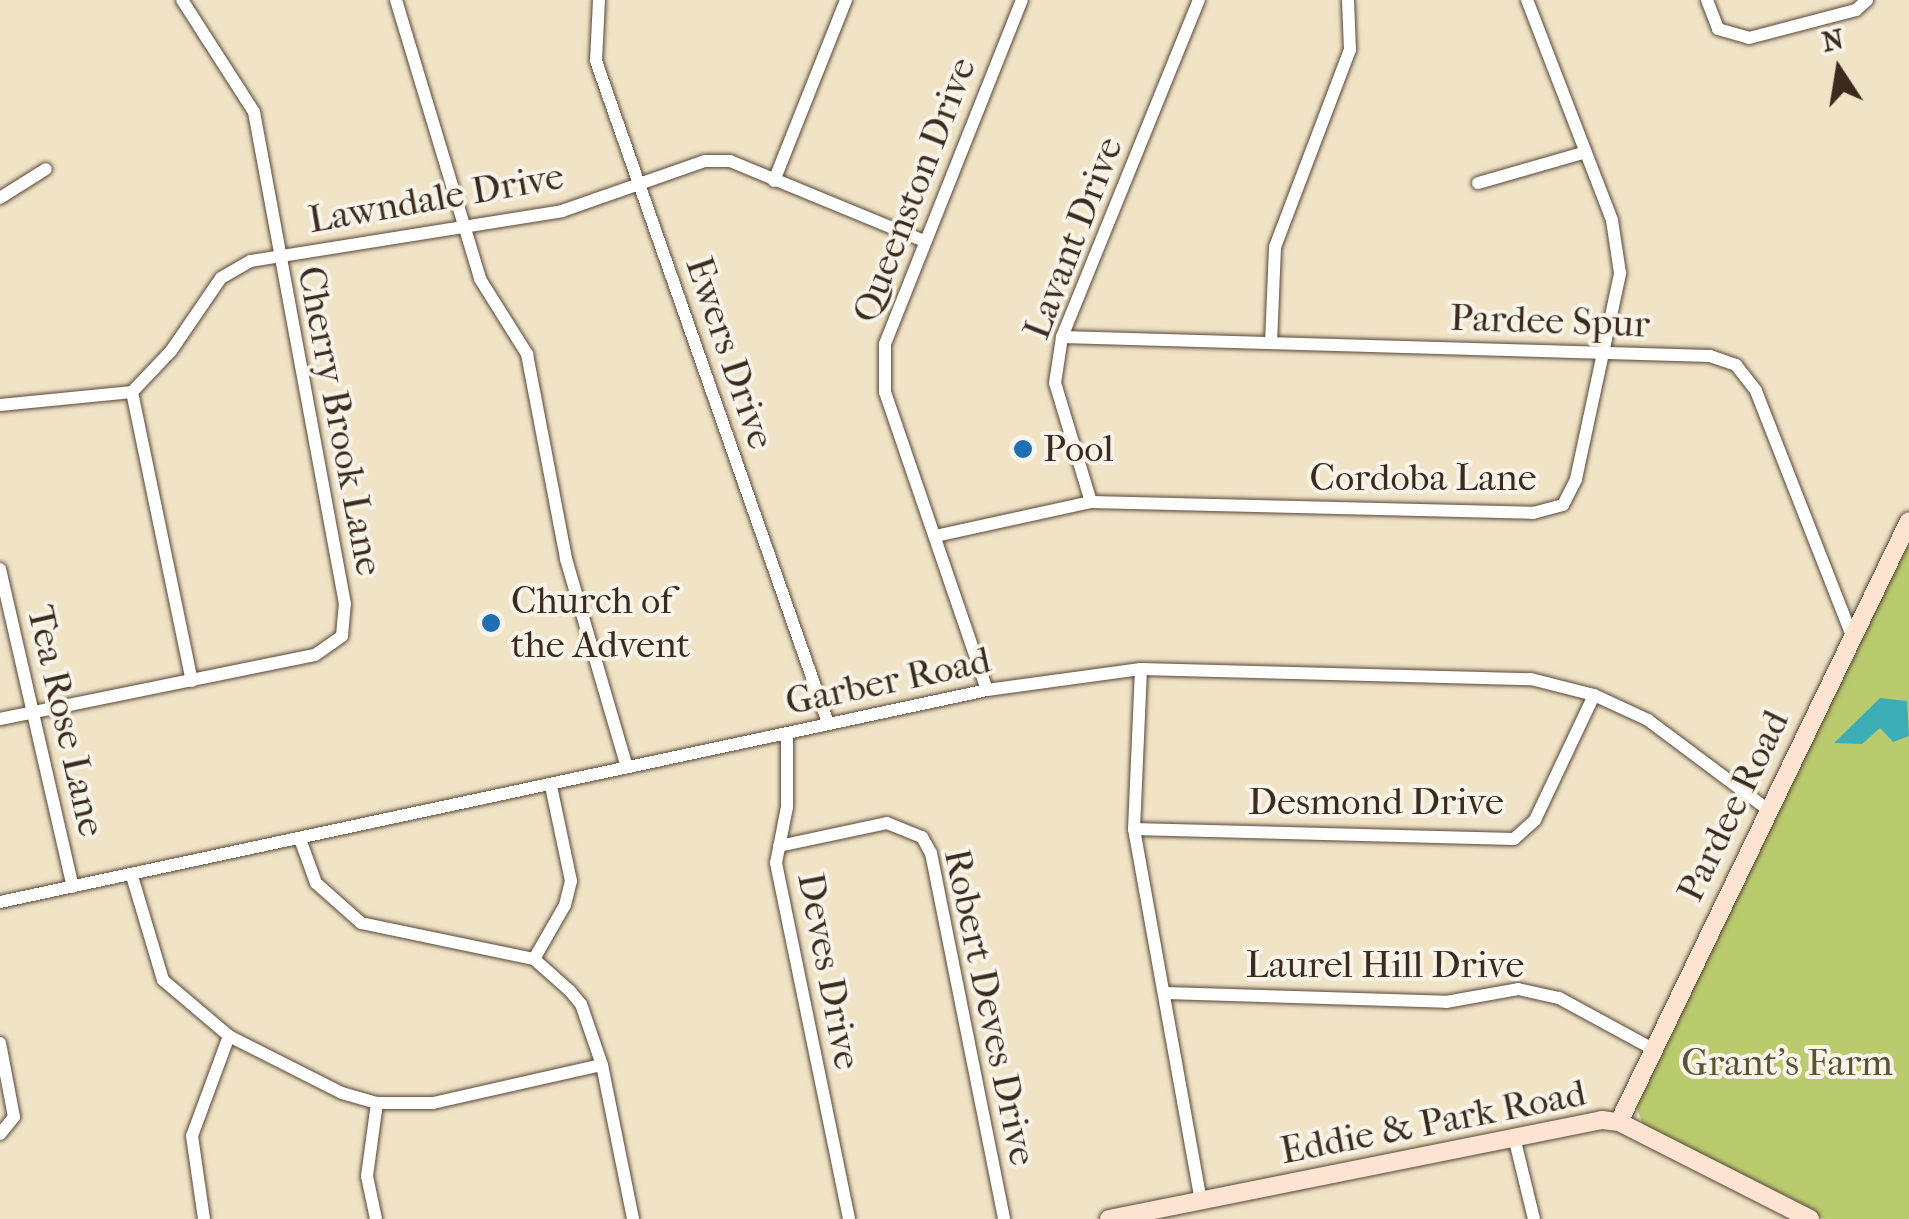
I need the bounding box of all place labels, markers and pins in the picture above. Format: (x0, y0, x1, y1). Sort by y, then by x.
place label: Pool (1043, 426, 1114, 472)
marker: Pool (1012, 438, 1034, 460)
place label: Church of the Advent (511, 578, 690, 668)
marker: Church of the Advent (480, 612, 502, 634)

